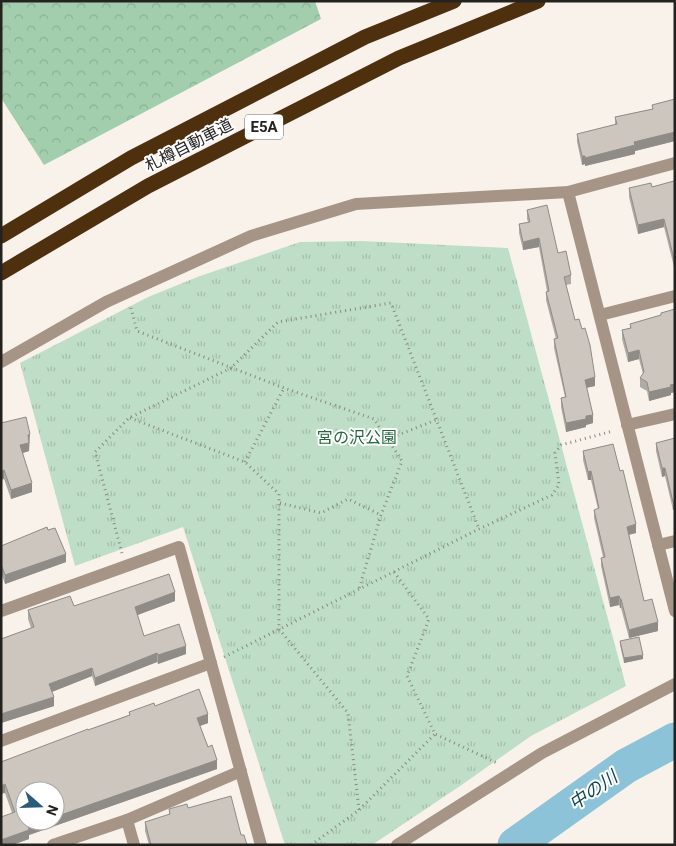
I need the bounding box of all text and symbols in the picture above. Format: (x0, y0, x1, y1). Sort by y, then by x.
road number: E5A (245, 114, 283, 140)
street label: 札樽自動車道 (142, 115, 236, 175)
park label: 宮の沢公園 (317, 428, 397, 447)
water label: 中の川 (565, 765, 623, 814)
north arrow (15, 781, 65, 831)
text: N (43, 803, 61, 818)

